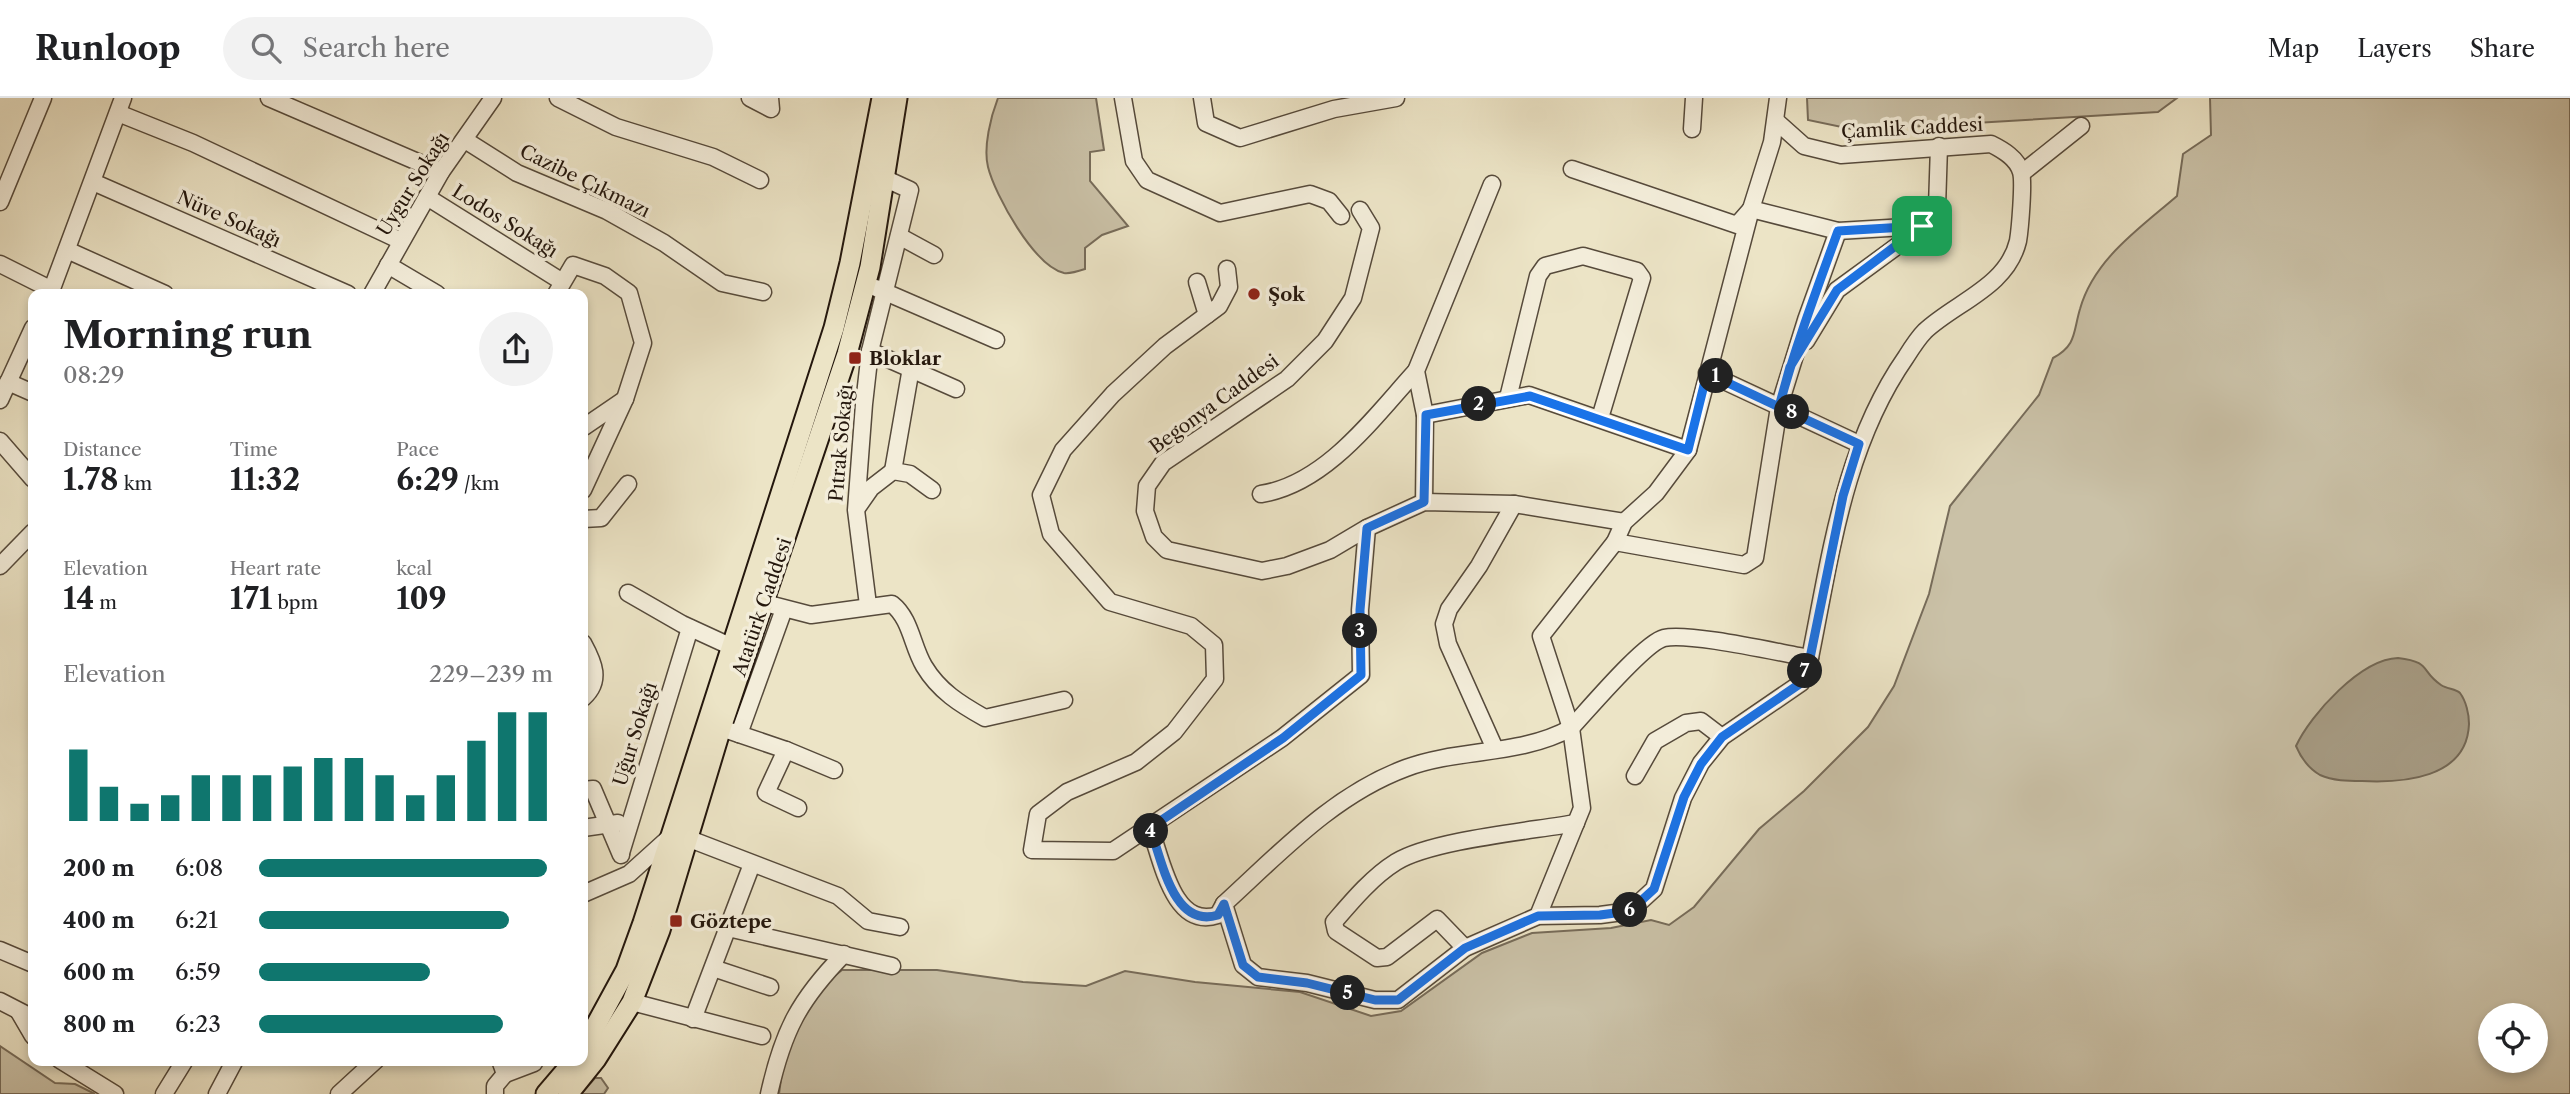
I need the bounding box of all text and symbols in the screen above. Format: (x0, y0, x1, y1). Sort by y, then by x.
search box (223, 17, 713, 80)
text: Runloop (35, 28, 181, 69)
icon: search (247, 29, 285, 67)
text: Search here (303, 32, 450, 64)
text: Map (2268, 34, 2319, 63)
text: Layers (2357, 34, 2432, 63)
text: Share (2470, 34, 2535, 63)
street label: Çamlik Caddesi (1841, 113, 1984, 143)
street label: Uygur Sokağı (372, 128, 454, 240)
street label: Cazibe Çıkmazı (516, 140, 654, 223)
street label: Lodos Sokağı (448, 179, 562, 263)
street label: Nüve Sokağı (174, 186, 285, 252)
pin (1892, 196, 1952, 256)
icon: arrive (1903, 207, 1941, 245)
place label: Şok (1268, 283, 1305, 306)
marker: Şok (1246, 286, 1262, 302)
text: Morning run (63, 311, 312, 358)
button: share (479, 312, 553, 386)
place label: Bloklar (869, 347, 942, 370)
street label: Begonya Caddesi (1145, 349, 1283, 459)
marker: Bloklar (847, 350, 863, 366)
pin: 1 (1698, 358, 1734, 394)
text: 08:29 (63, 361, 124, 389)
text: 1 (1711, 364, 1720, 387)
street label: Pıtrak Sokağı (824, 383, 858, 503)
pin: 2 (1462, 386, 1496, 422)
text: 2 (1473, 392, 1484, 415)
pin: 8 (1774, 394, 1810, 430)
text: 8 (1786, 400, 1797, 423)
text: Distance (63, 438, 142, 461)
text: Time (230, 438, 278, 461)
text: Pace (396, 438, 439, 461)
text: 1.78 (63, 461, 119, 498)
text: 11:32 (230, 461, 300, 498)
text: 6:29 (396, 461, 459, 498)
text: km (119, 472, 152, 495)
text: /km (459, 472, 499, 495)
street label: Atatürk Caddesi (727, 535, 797, 680)
text: Elevation (63, 557, 148, 580)
text: Heart rate (230, 557, 321, 580)
text: kcal (396, 557, 432, 580)
text: 14 (63, 580, 94, 617)
text: 171 (230, 580, 272, 617)
text: 109 (396, 580, 447, 617)
text: m (94, 591, 117, 614)
text: bpm (272, 591, 318, 614)
pin: 3 (1342, 614, 1378, 648)
text: 3 (1354, 619, 1365, 642)
pin: 7 (1787, 654, 1822, 688)
text: 7 (1800, 659, 1809, 682)
text: Elevation (63, 660, 166, 688)
text: 229–239 m (429, 660, 553, 688)
street label: Uğur Sokağı (608, 679, 662, 789)
pin: 4 (1134, 814, 1168, 848)
text: 4 (1145, 819, 1156, 842)
text: 200 m (63, 854, 135, 882)
text: 6:08 (175, 854, 223, 882)
pin: 6 (1612, 892, 1648, 928)
text: 6 (1624, 898, 1635, 921)
text: 400 m (63, 906, 135, 934)
text: 6:21 (175, 906, 218, 934)
place label: Göztepe (690, 910, 772, 933)
marker: Göztepe (668, 913, 684, 929)
text: 600 m (63, 958, 135, 986)
text: 6:59 (175, 958, 221, 986)
pin: 5 (1330, 976, 1366, 1010)
text: 5 (1342, 981, 1353, 1004)
map controls (2478, 1003, 2548, 1073)
button: locate (2478, 1003, 2548, 1073)
text: 800 m (63, 1010, 135, 1038)
text: 6:23 (175, 1010, 221, 1038)

